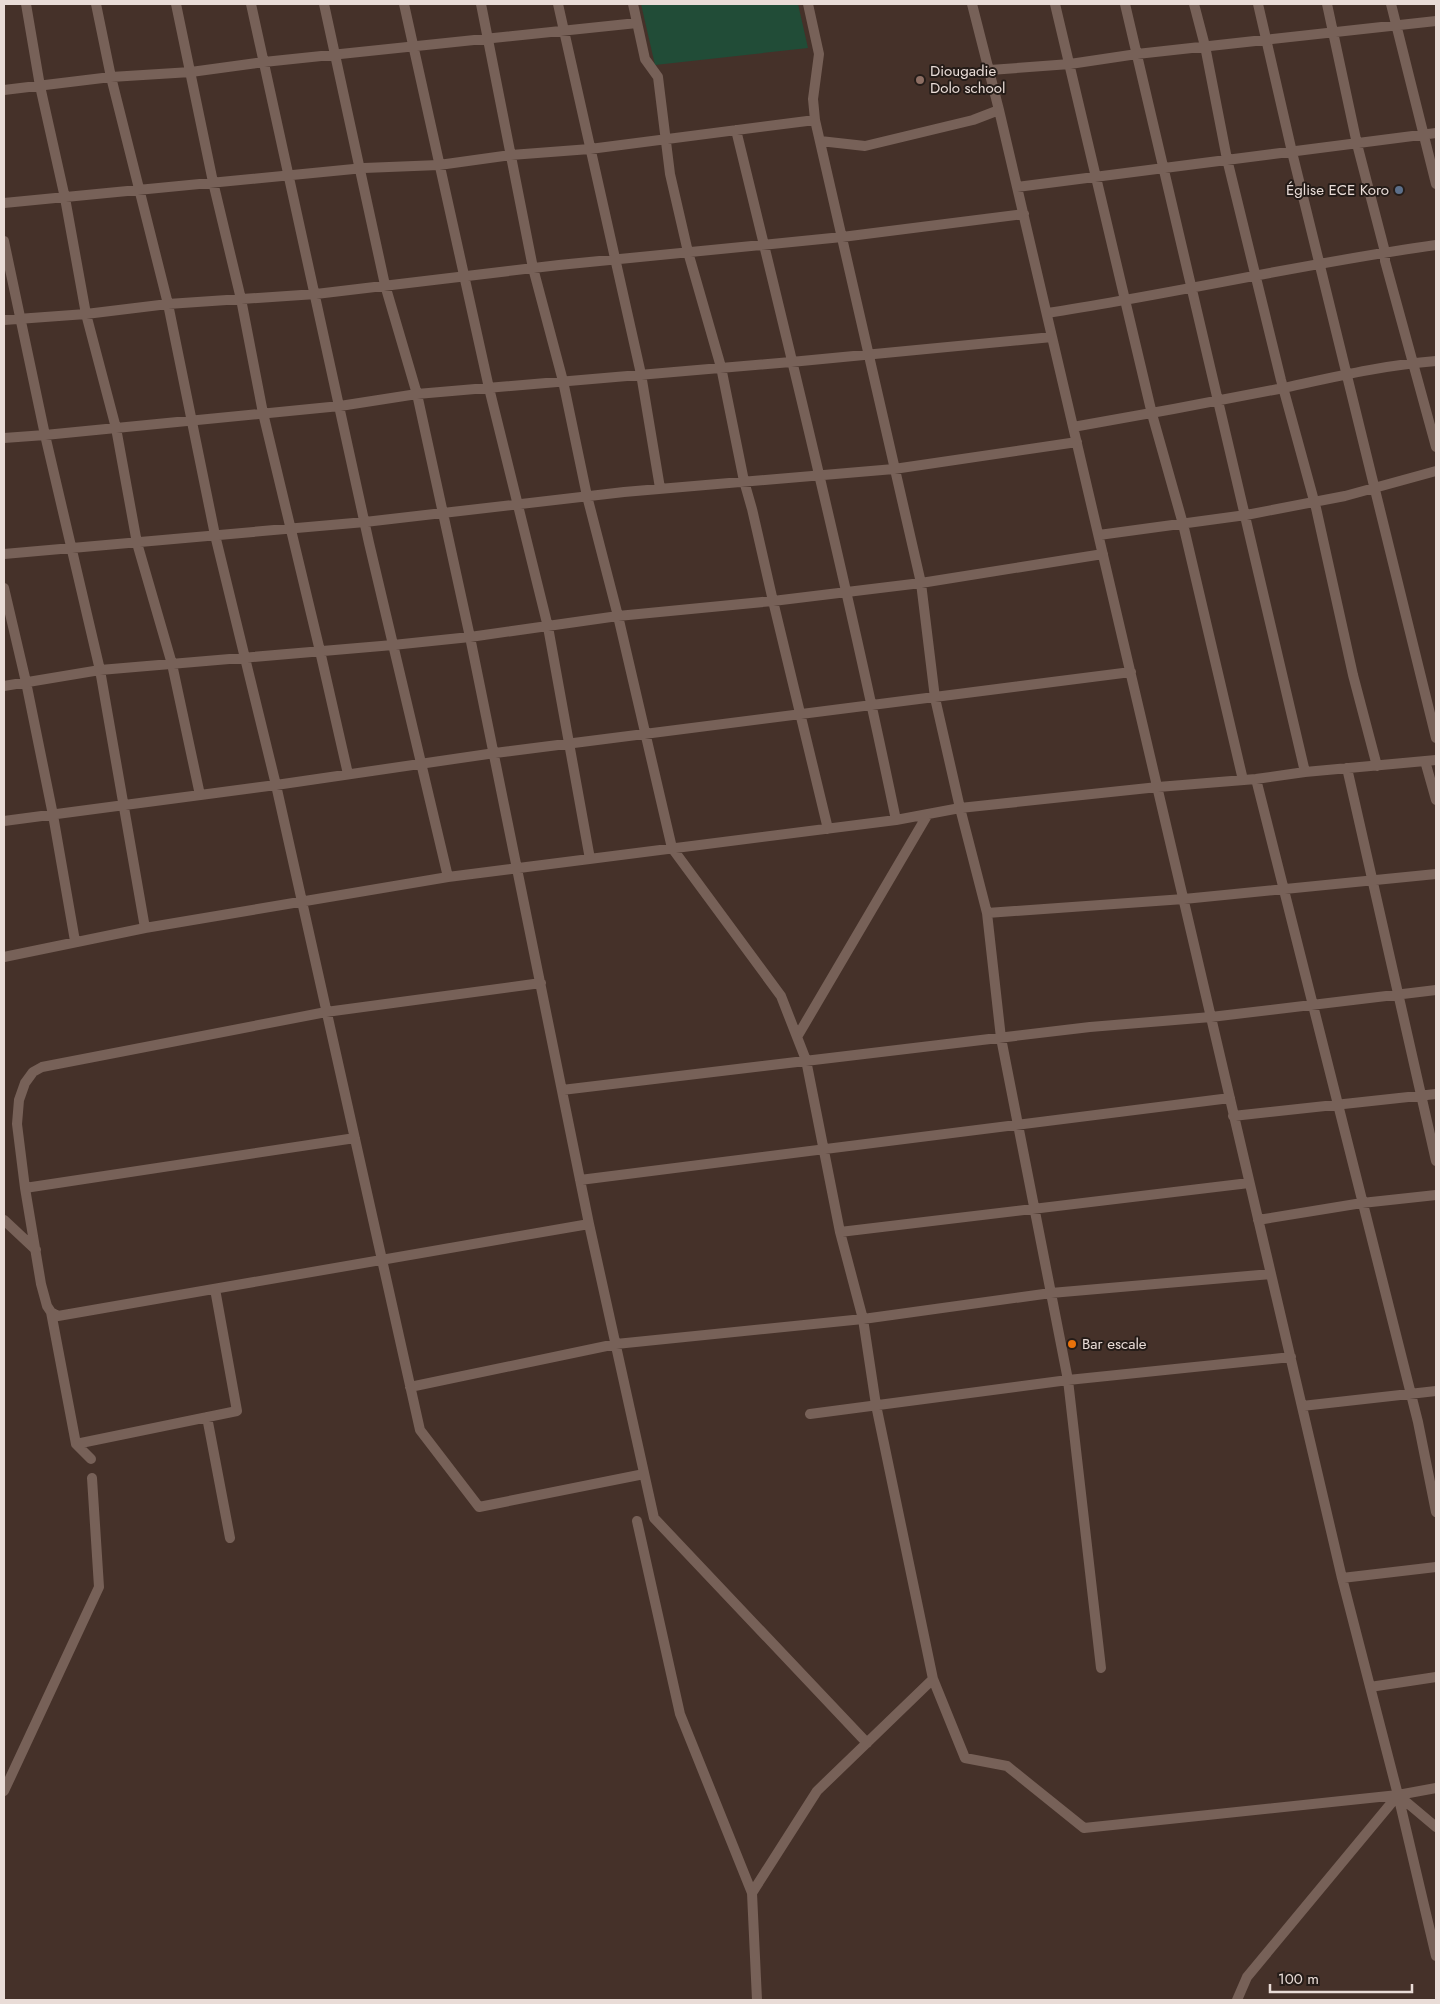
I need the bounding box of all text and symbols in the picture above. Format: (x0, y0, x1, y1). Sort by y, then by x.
place label: Diougadie Dolo school (930, 60, 1005, 99)
marker: Diougadie Dolo school (914, 74, 926, 86)
place label: Église ECE Koro (1286, 179, 1389, 201)
marker: Église ECE Koro (1393, 184, 1405, 196)
place label: Bar escale (1082, 1333, 1147, 1355)
marker: Bar escale (1066, 1338, 1078, 1350)
scale bar (1270, 1962, 1412, 1994)
text: 100 m (1278, 1968, 1319, 1990)

